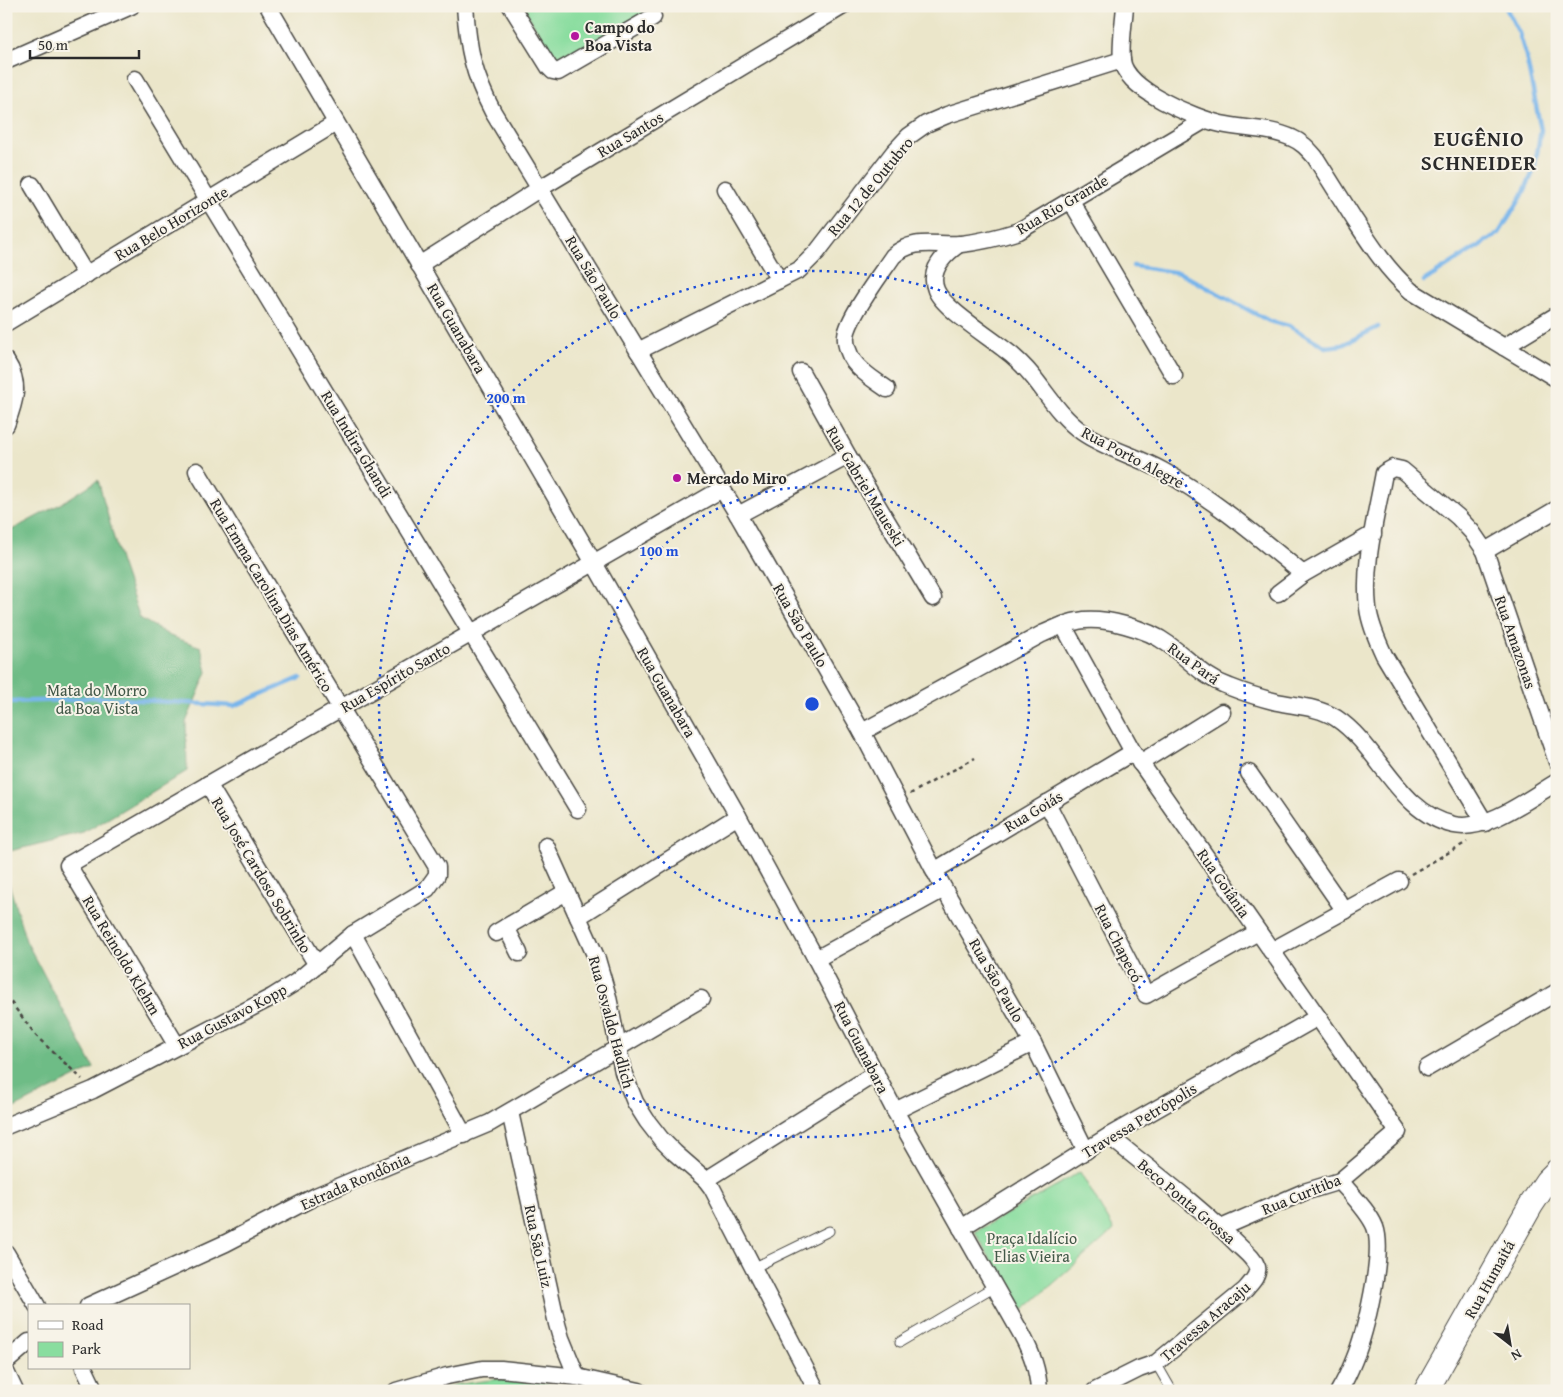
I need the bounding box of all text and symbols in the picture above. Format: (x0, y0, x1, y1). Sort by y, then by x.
place label: Campo do Boa Vista (585, 15, 655, 57)
scale bar (30, 28, 139, 60)
marker: Campo do Boa Vista (569, 30, 581, 42)
text: 50 m (38, 34, 69, 55)
street label: Rua Santos (592, 105, 668, 163)
district label: EUGÊNIO SCHNEIDER (1421, 123, 1537, 178)
street label: Rua 12 de Outubro (821, 131, 919, 241)
street label: Rua Rio Grande (1011, 168, 1113, 240)
street label: Rua Belo Horizonte (110, 180, 232, 266)
street label: Rua São Paulo (560, 231, 628, 323)
street label: Rua Guanabara (421, 278, 493, 378)
street label: Rua Indira Ghandi (315, 386, 399, 503)
text: 200 m (486, 387, 526, 408)
street label: Rua Porto Alegre (1077, 420, 1189, 494)
street label: Rua Gabriel Maueski (821, 421, 912, 551)
place label: Mercado Miro (687, 466, 787, 490)
marker: Mercado Miro (671, 472, 683, 484)
street label: Rua Emma Carolina Dias Américo (204, 494, 340, 696)
text: 100 m (639, 540, 679, 561)
street label: Rua São Paulo (767, 579, 835, 671)
street label: Rua Amazonas (1489, 592, 1543, 692)
street label: Rua Espírito Santo (336, 636, 454, 718)
street label: Rua Pará (1163, 636, 1225, 690)
street label: Rua Guanabara (631, 642, 703, 742)
park label: Mata do Morro da Boa Vista (47, 678, 147, 720)
centre of rings (803, 695, 821, 713)
street label: Rua Goiás (999, 784, 1067, 838)
street label: Rua José Cardoso Sobrinho (206, 792, 318, 958)
street label: Rua Goiânia (1191, 843, 1257, 923)
street label: Rua Reinoldo Klehm (77, 891, 167, 1019)
street label: Rua Chapecó (1089, 899, 1149, 987)
street label: Rua São Paulo (963, 934, 1031, 1026)
street label: Rua Osvaldo Hadlich (583, 953, 641, 1091)
street label: Rua Gustavo Kopp (173, 977, 291, 1055)
street label: Rua Guanabara (828, 997, 896, 1098)
street label: Travessa Petrópolis (1077, 1076, 1201, 1164)
street label: Estrada Rondônia (296, 1146, 414, 1216)
street label: Beco Ponta Grossa (1133, 1153, 1242, 1250)
street label: Rua Curitiba (1258, 1167, 1345, 1221)
street label: Rua São Luiz (519, 1202, 559, 1290)
park label: Praça Idalício Elias Vieira (987, 1226, 1077, 1268)
street label: Rua Humaitá (1458, 1235, 1521, 1323)
street label: Travessa Aracaju (1155, 1275, 1256, 1367)
legend (28, 1304, 190, 1370)
text: Road (72, 1314, 103, 1335)
north arrow (1486, 1320, 1536, 1370)
text: Park (72, 1338, 101, 1359)
text: N (1507, 1344, 1526, 1366)

